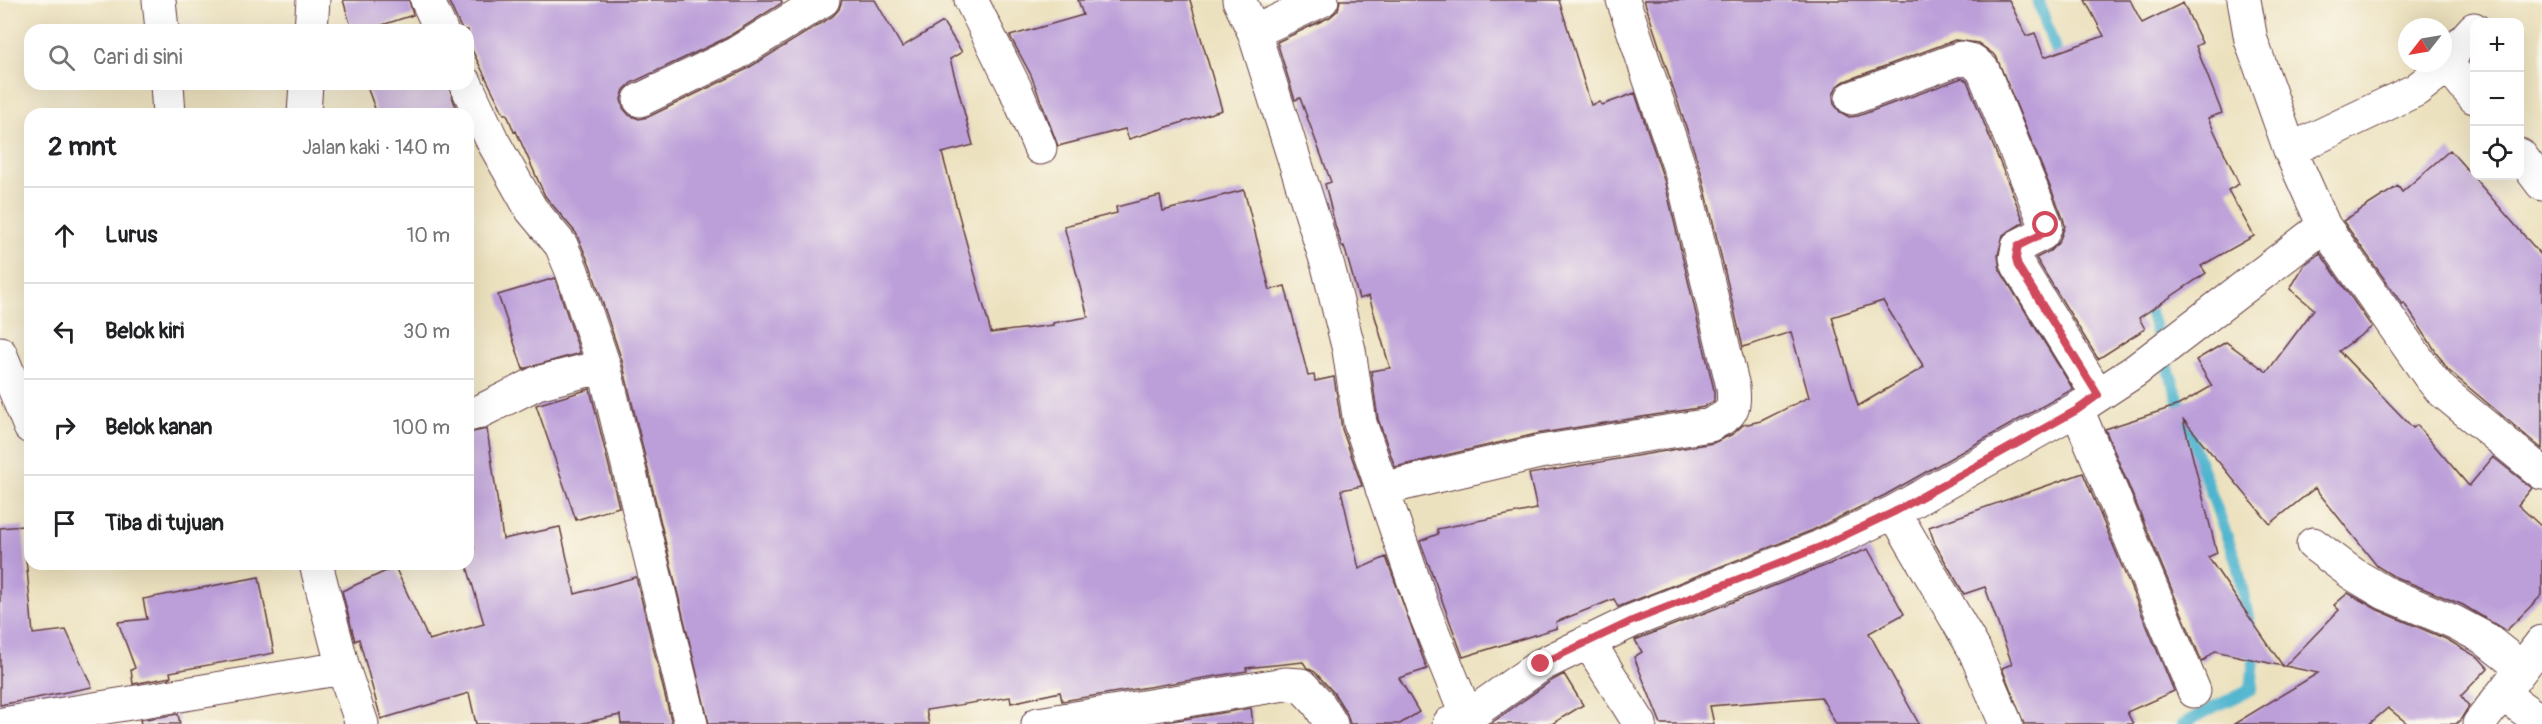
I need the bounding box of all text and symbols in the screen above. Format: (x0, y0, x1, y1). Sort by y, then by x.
north arrow (2398, 18, 2452, 72)
map controls (2470, 18, 2524, 180)
button: + (2470, 18, 2524, 72)
search box (24, 24, 474, 90)
icon: search (45, 41, 78, 74)
text: Cari di sini (93, 43, 183, 71)
button: − (2470, 72, 2524, 126)
button: locate (2470, 126, 2524, 180)
text: 2 mnt (48, 131, 116, 163)
text: Jalan kaki · 140 m (302, 135, 450, 160)
route start (2032, 211, 2058, 237)
icon: ahead (48, 219, 81, 252)
text: Lurus (105, 221, 157, 249)
text: 10 m (406, 223, 450, 248)
icon: left (48, 315, 81, 348)
text: Belok kiri (105, 317, 184, 345)
text: 30 m (403, 319, 450, 344)
icon: right (48, 411, 81, 444)
text: Belok kanan (105, 413, 213, 441)
text: 100 m (393, 415, 450, 440)
icon: arrive (48, 507, 81, 540)
text: Tiba di tujuan (105, 509, 224, 537)
route end (1527, 650, 1553, 676)

